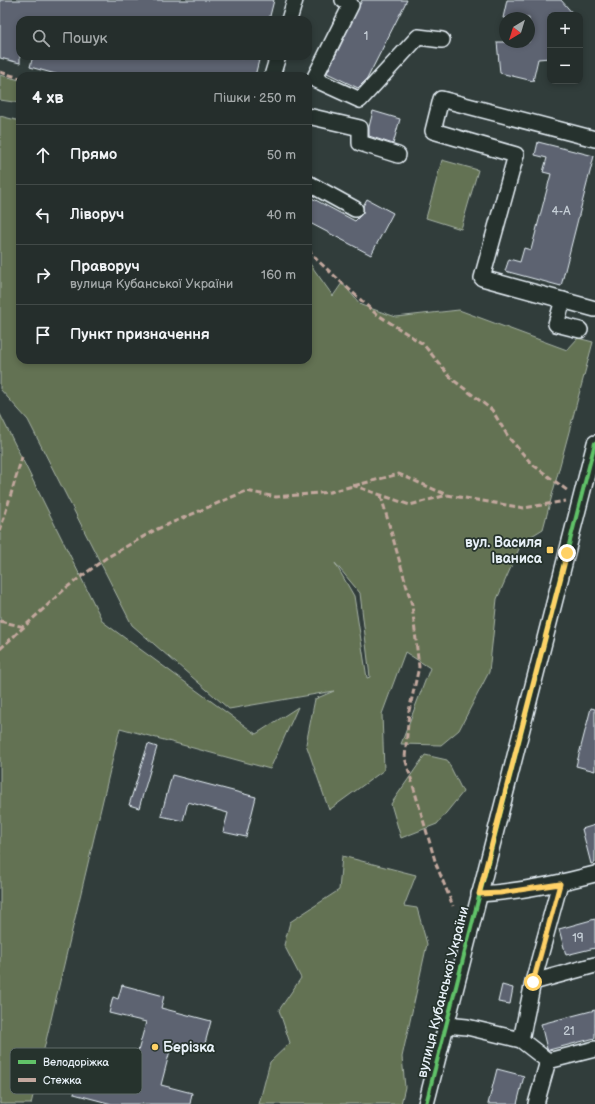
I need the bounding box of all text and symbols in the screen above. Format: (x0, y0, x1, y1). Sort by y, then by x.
north arrow (499, 12, 535, 48)
map controls (547, 12, 583, 84)
button: + (547, 12, 583, 48)
search box (16, 16, 312, 60)
icon: search (30, 27, 52, 49)
text: Пошук (62, 29, 108, 48)
house number: 1 (364, 29, 368, 44)
button: − (547, 48, 583, 84)
text: 4 хв (32, 88, 64, 108)
text: Пішки · 250 m (213, 90, 296, 106)
icon: ahead (32, 144, 54, 166)
text: Прямо (70, 145, 117, 164)
text: 50 m (267, 147, 296, 163)
icon: left (32, 204, 54, 226)
house number: 4-А (552, 204, 571, 219)
text: Ліворуч (70, 205, 124, 224)
text: 40 m (266, 207, 296, 223)
text: Праворуч (70, 257, 140, 276)
icon: right (32, 264, 54, 286)
text: 160 m (261, 267, 296, 283)
text: вулиця Кубанської України (70, 276, 233, 292)
icon: arrive (32, 324, 54, 346)
text: Пункт призначення (70, 325, 210, 344)
place label: вул. Василя Іваниса (465, 534, 543, 567)
route end (558, 544, 576, 562)
marker: вул. Василя Іваниса (545, 545, 555, 555)
street label: вулиця Кубанської України (413, 905, 473, 1079)
house number: 19 (572, 931, 584, 946)
route start (524, 973, 542, 991)
house number: 21 (563, 1024, 575, 1039)
place label: Берізка (163, 1039, 216, 1056)
marker: Берізка (150, 1042, 160, 1052)
legend (10, 1048, 142, 1094)
text: Велодоріжка (43, 1056, 109, 1069)
text: Стежка (43, 1074, 82, 1087)

